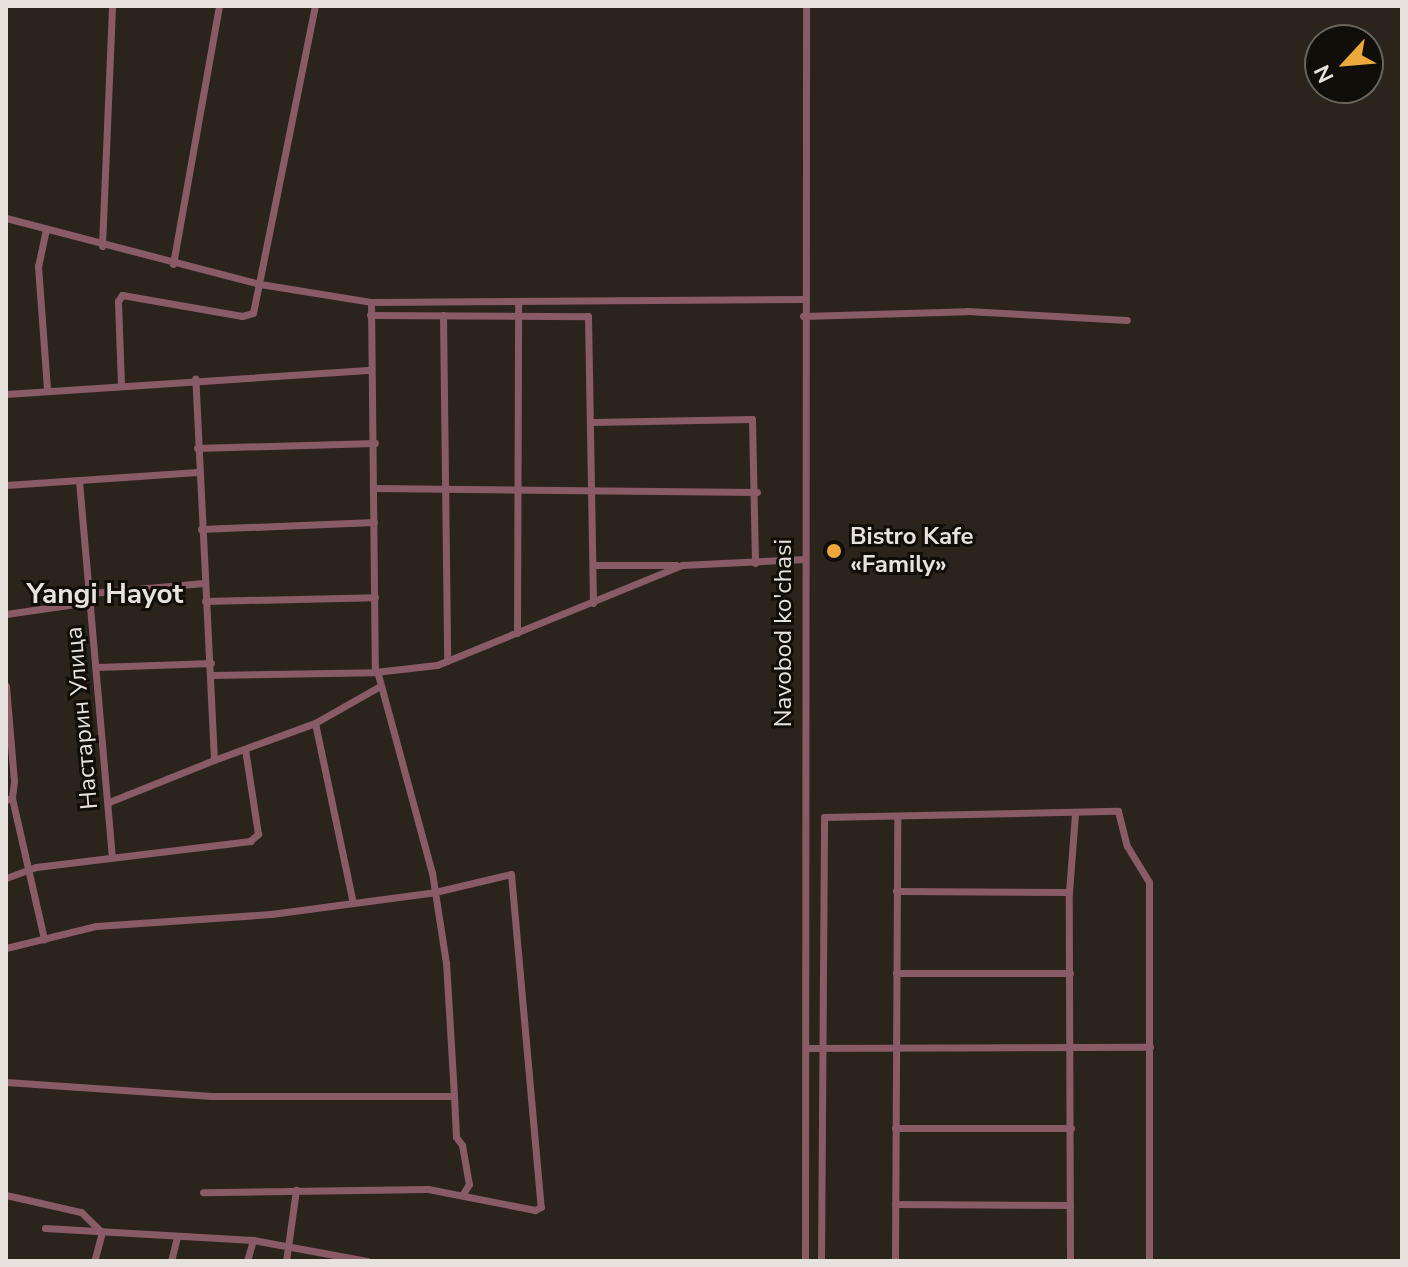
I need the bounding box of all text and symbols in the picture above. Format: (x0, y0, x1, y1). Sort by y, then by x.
north arrow (1304, 24, 1384, 104)
text: N (1307, 60, 1341, 88)
place label: Bistro Kafe «Family» (850, 523, 973, 579)
street label: Navobod ko'chasi (770, 539, 798, 727)
marker: Bistro Kafe «Family» (825, 542, 843, 560)
district label: Yangi Hayot (27, 577, 183, 611)
street label: Настарин Улица (60, 625, 104, 811)

